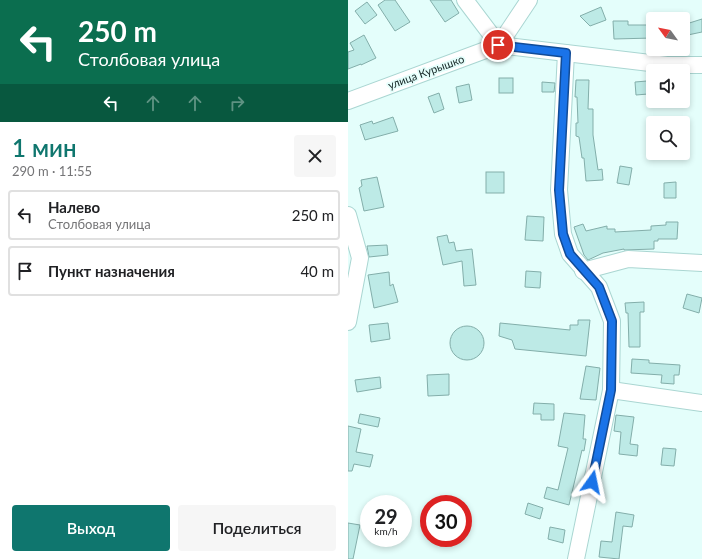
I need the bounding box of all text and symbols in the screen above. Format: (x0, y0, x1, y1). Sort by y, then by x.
north arrow (646, 12, 690, 56)
map controls (646, 12, 690, 160)
text: 250 m (78, 14, 157, 48)
icon: left (12, 16, 64, 68)
pin (481, 28, 515, 62)
icon: arrive (487, 34, 509, 56)
text: Столбовая улица (78, 48, 220, 70)
street label: улица Курышко (386, 52, 466, 91)
button: sound (646, 64, 690, 108)
icon: left (100, 92, 122, 114)
icon: ahead (142, 92, 164, 114)
icon: ahead (184, 92, 206, 114)
icon: right (226, 92, 248, 114)
button: search (646, 116, 690, 160)
text: 1 мин (12, 133, 76, 162)
button: close (294, 135, 336, 177)
text: 290 m · 11:55 (12, 163, 92, 179)
text: Налево (48, 198, 100, 216)
icon: left (14, 204, 36, 226)
text: 250 m (292, 206, 334, 224)
text: Столбовая улица (48, 216, 151, 232)
icon: arrive (14, 260, 36, 282)
text: Пункт назначения (48, 262, 175, 280)
text: 40 m (300, 262, 334, 280)
position arrow (571, 461, 613, 503)
speed limit sign: 30 (420, 495, 472, 547)
text: 29 (374, 504, 398, 528)
button: Выход (12, 505, 170, 551)
button: Поделиться (178, 505, 336, 551)
text: km/h (374, 525, 398, 537)

